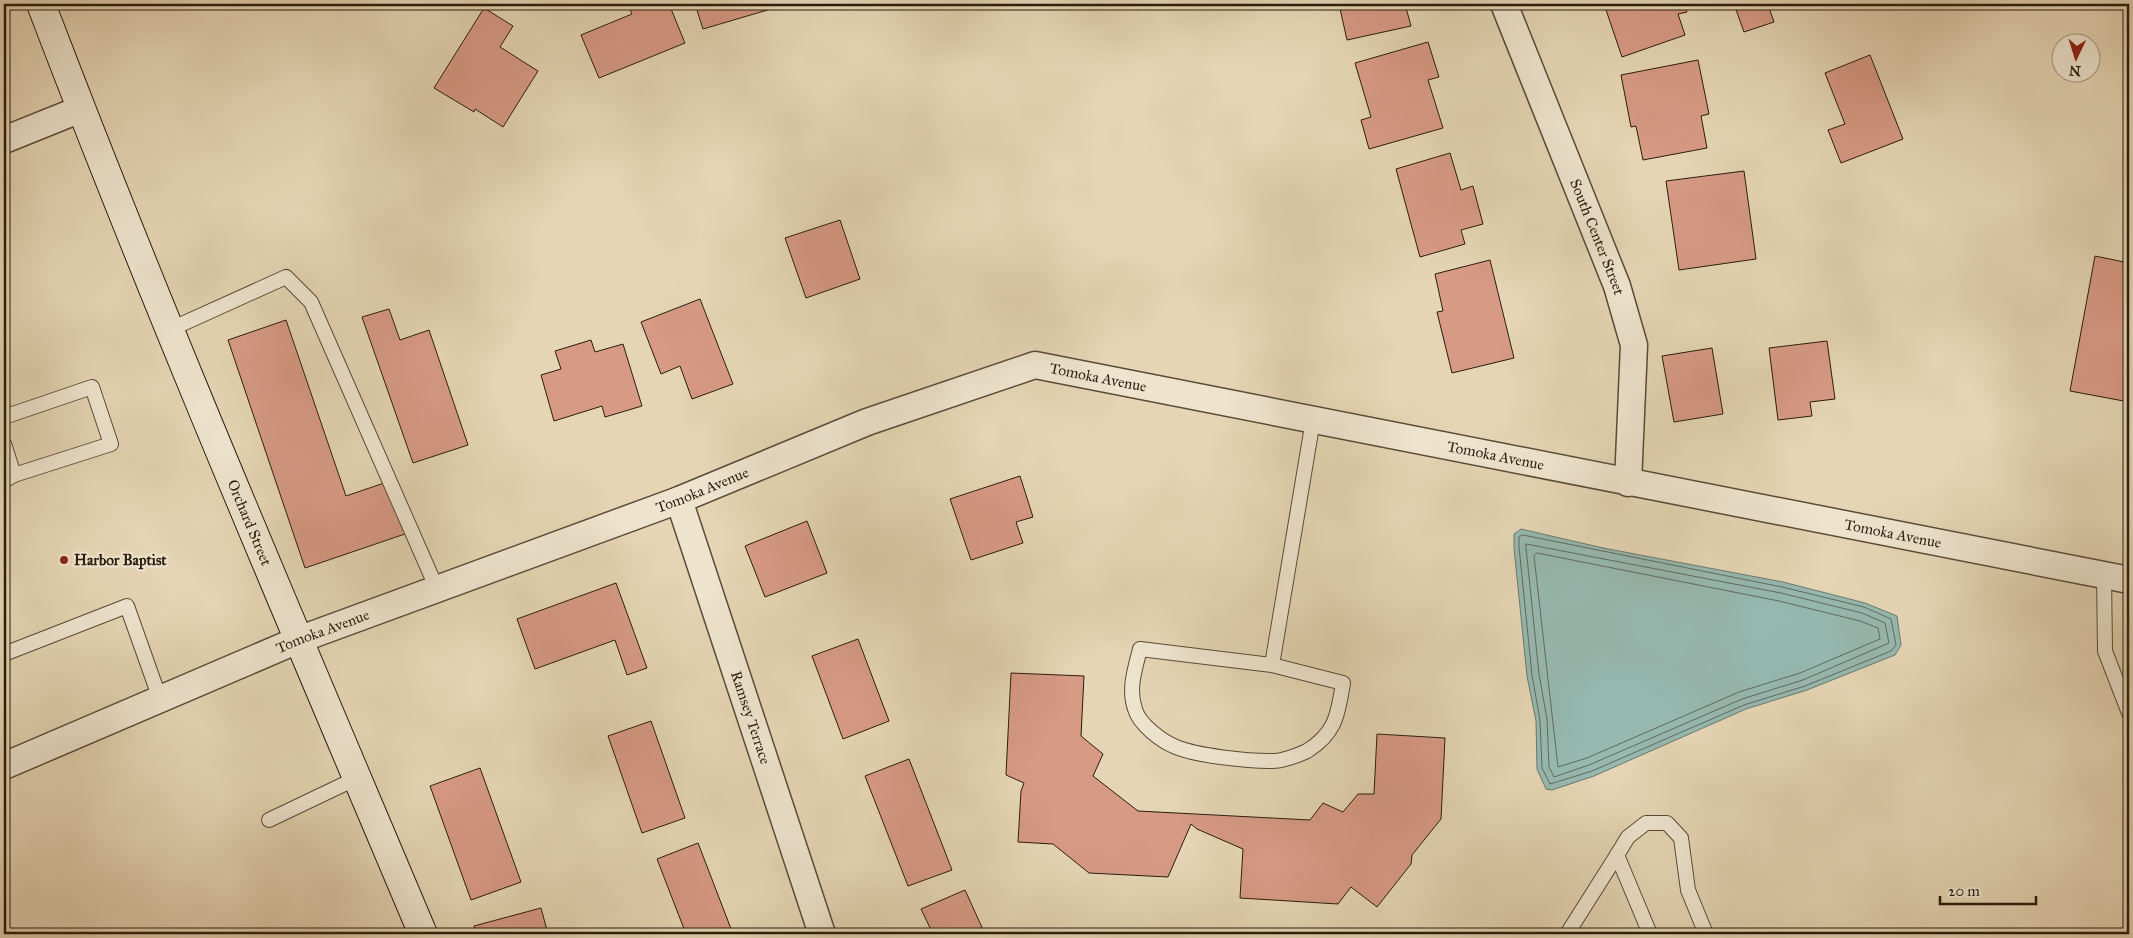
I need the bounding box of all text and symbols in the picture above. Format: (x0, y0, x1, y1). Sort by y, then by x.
north arrow (2050, 32, 2100, 82)
text: N (2068, 62, 2082, 79)
street label: South Center Street (1566, 176, 1628, 298)
street label: Tomoka Avenue (1048, 359, 1148, 396)
street label: Tomoka Avenue (1445, 437, 1545, 474)
street label: Tomoka Avenue (653, 463, 751, 517)
street label: Orchard Street (224, 477, 276, 569)
street label: Tomoka Avenue (1843, 515, 1943, 552)
place label: Harbor Baptist (74, 551, 167, 570)
marker: Harbor Baptist (58, 554, 70, 566)
street label: Tomoka Avenue (273, 606, 372, 657)
street label: Ramsey Terrace (727, 669, 774, 766)
scale bar (1940, 873, 2037, 905)
text: 20 m (1948, 882, 1980, 900)

